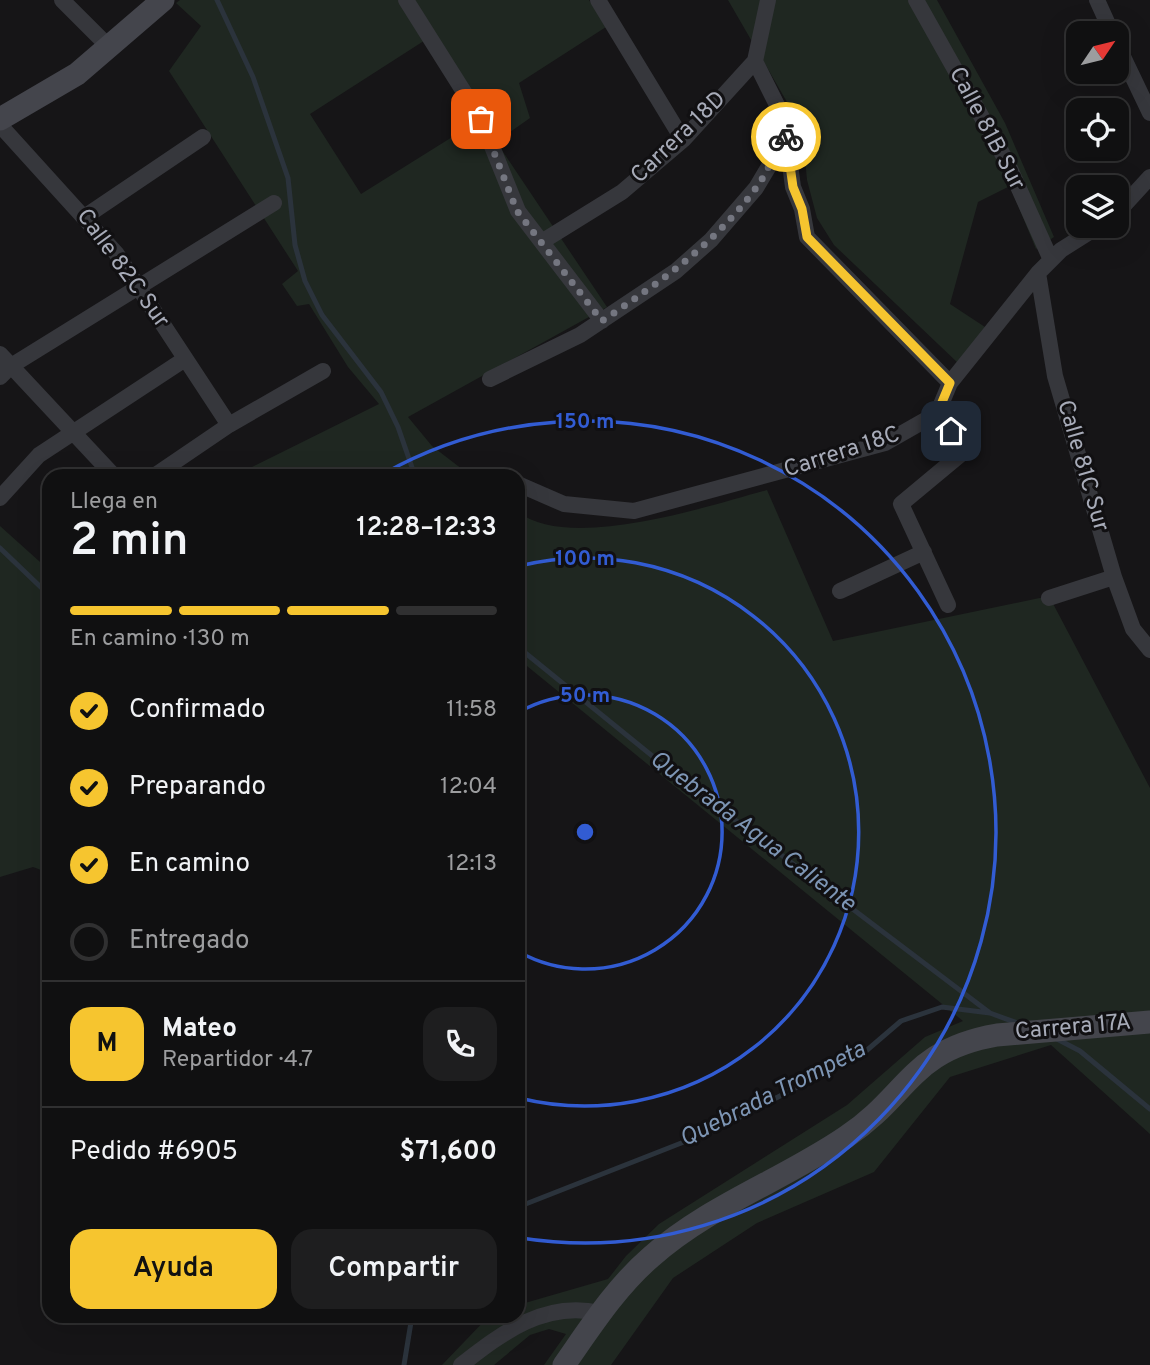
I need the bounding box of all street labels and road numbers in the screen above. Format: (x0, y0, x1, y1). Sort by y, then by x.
street label: Calle 81B Sur (941, 62, 1031, 196)
street label: Carrera 18D (625, 85, 733, 191)
street label: Calle 82C Sur (69, 204, 175, 334)
street label: Calle 81C Sur (1049, 397, 1115, 535)
street label: Carrera 18C (780, 421, 904, 485)
street label: Carrera 17A (1014, 1008, 1132, 1048)

